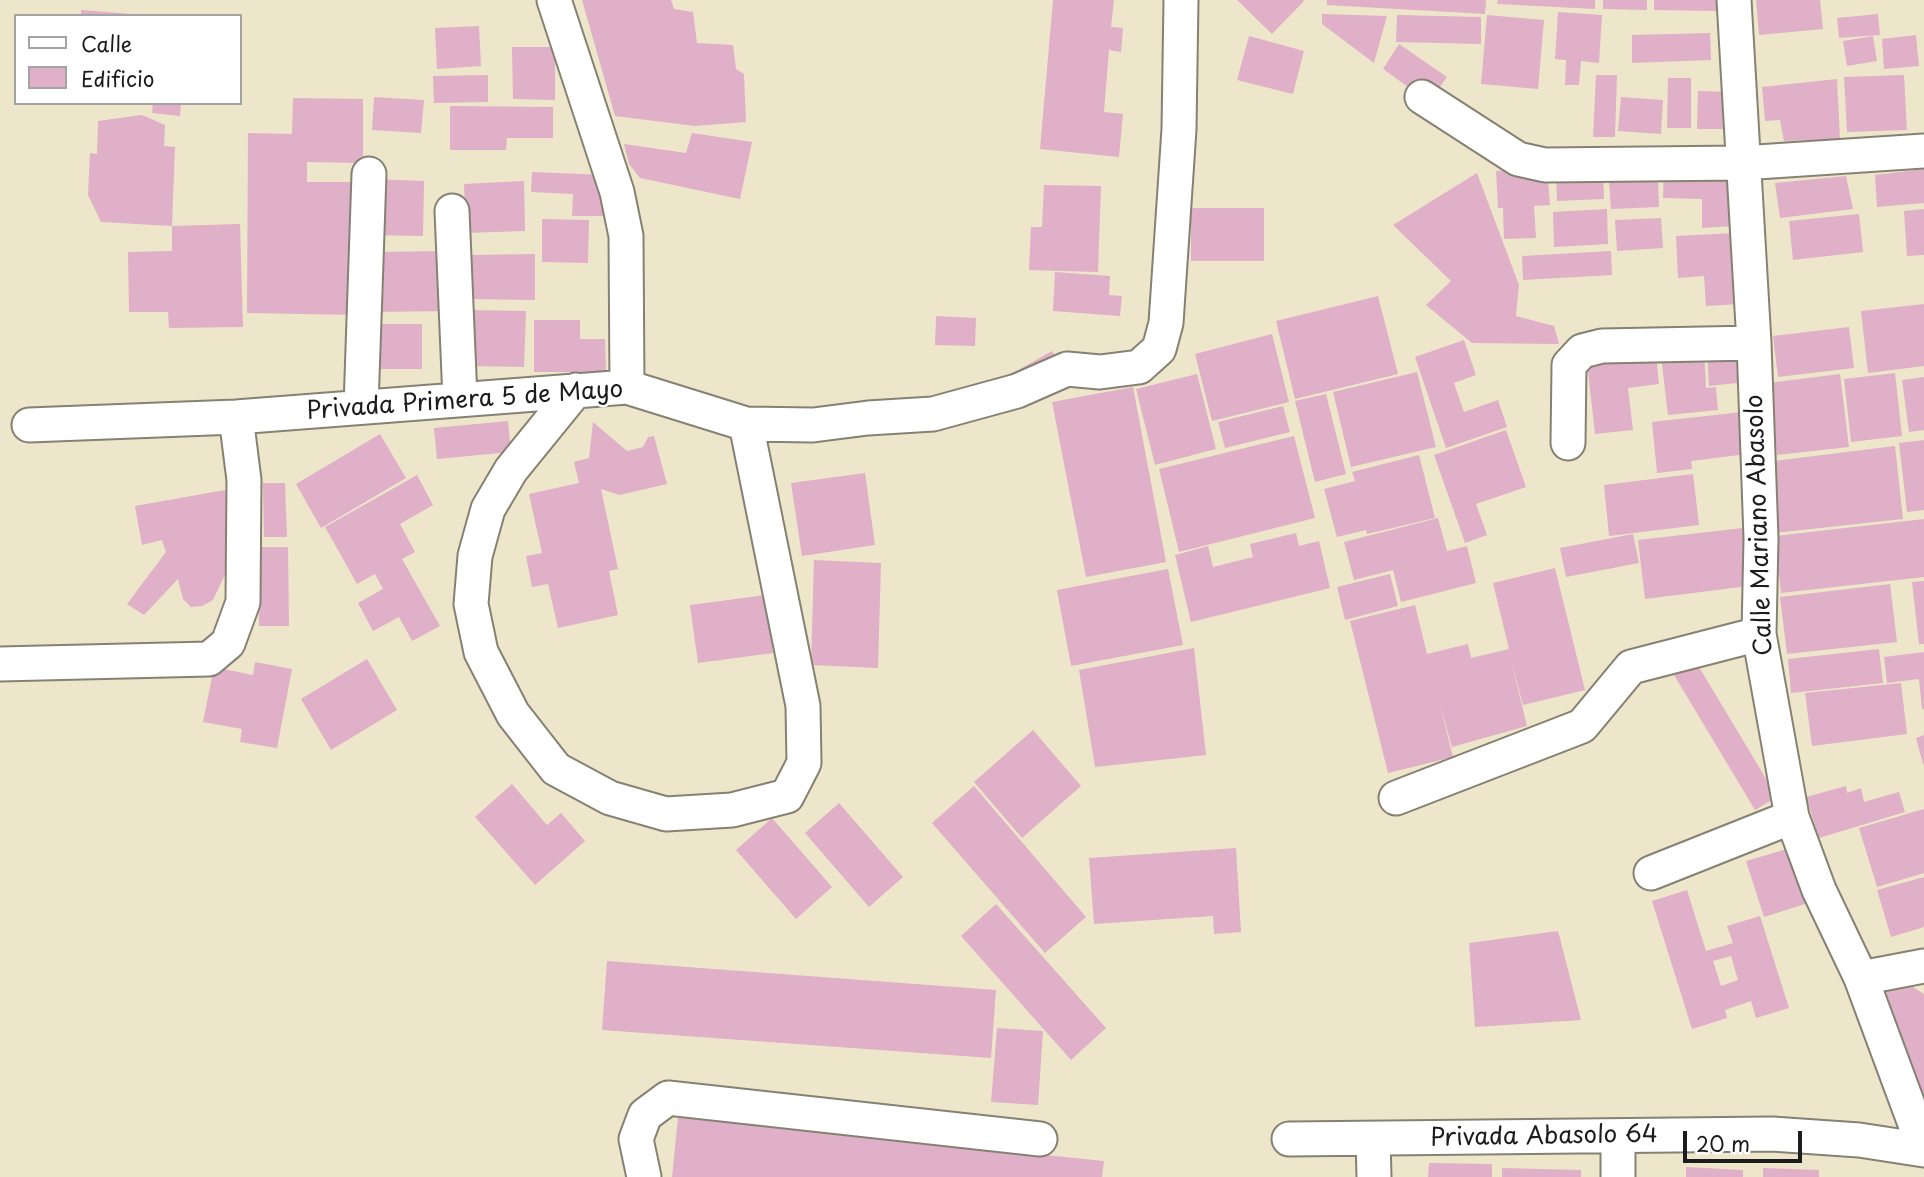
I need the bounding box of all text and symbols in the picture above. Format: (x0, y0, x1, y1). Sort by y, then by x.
legend (14, 14, 242, 105)
text: Calle (81, 27, 132, 59)
text: Edificio (81, 62, 154, 94)
street label: Privada Primera 5 de Mayo (306, 376, 624, 426)
street label: Calle Mariano Abasolo (1741, 394, 1779, 656)
scale bar (1686, 1118, 1805, 1162)
street label: Privada Abasolo 64 (1430, 1121, 1658, 1153)
text: 20 m (1696, 1127, 1750, 1159)

